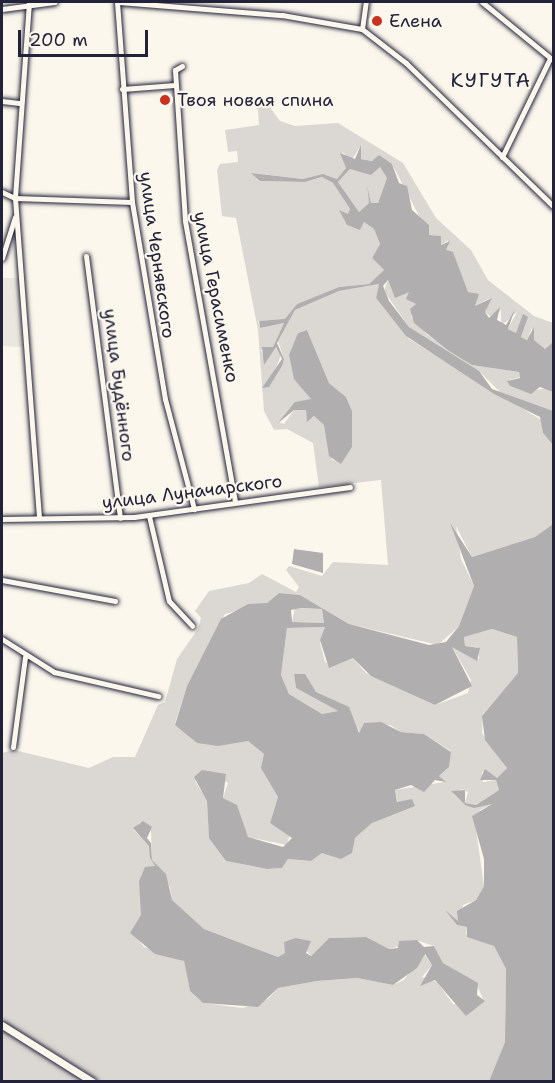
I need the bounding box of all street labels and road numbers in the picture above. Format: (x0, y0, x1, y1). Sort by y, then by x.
street label: улица Чернявского (135, 170, 179, 340)
street label: улица Герасименко (189, 210, 243, 384)
street label: улица Будённого (99, 307, 139, 463)
street label: улица Луначарского (101, 470, 283, 514)

